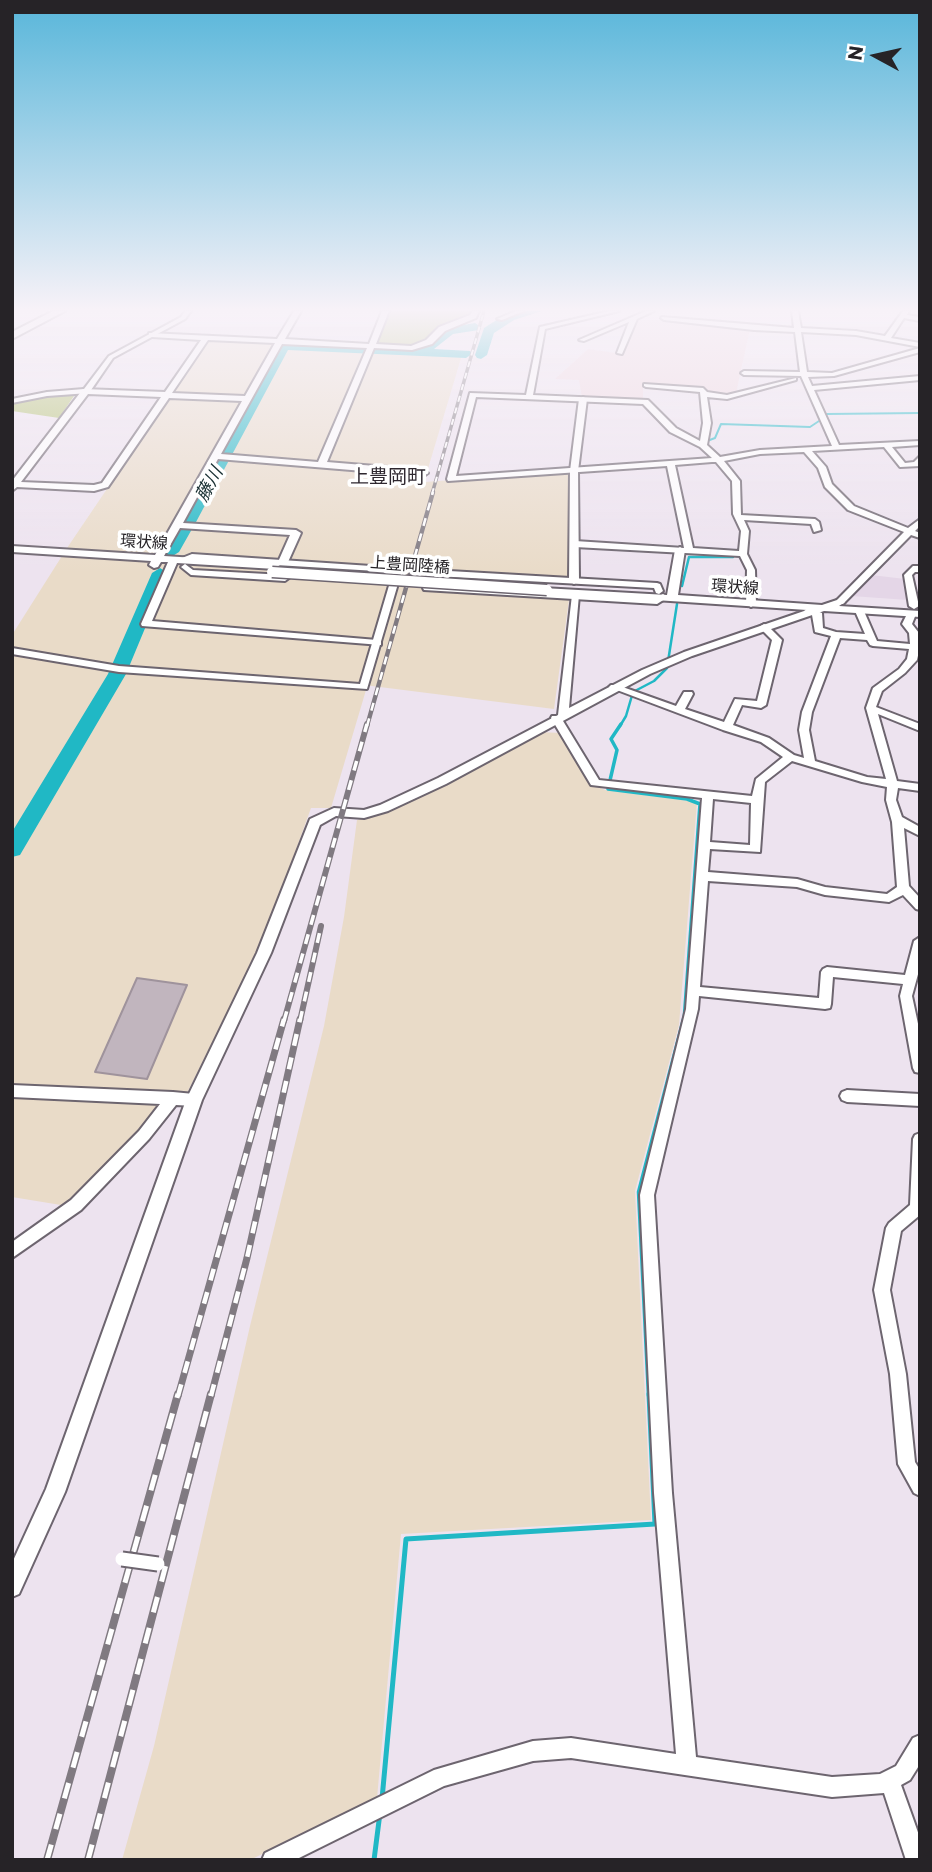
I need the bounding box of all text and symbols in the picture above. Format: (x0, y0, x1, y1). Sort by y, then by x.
north arrow (841, 21, 911, 91)
text: N (842, 44, 867, 62)
water label: 藤川 (191, 463, 227, 505)
district label: 上豊岡町 (350, 466, 426, 488)
street label: 環状線 (119, 531, 169, 553)
street label: 上豊岡陸橋 (369, 553, 451, 577)
street label: 環状線 (710, 576, 760, 598)

